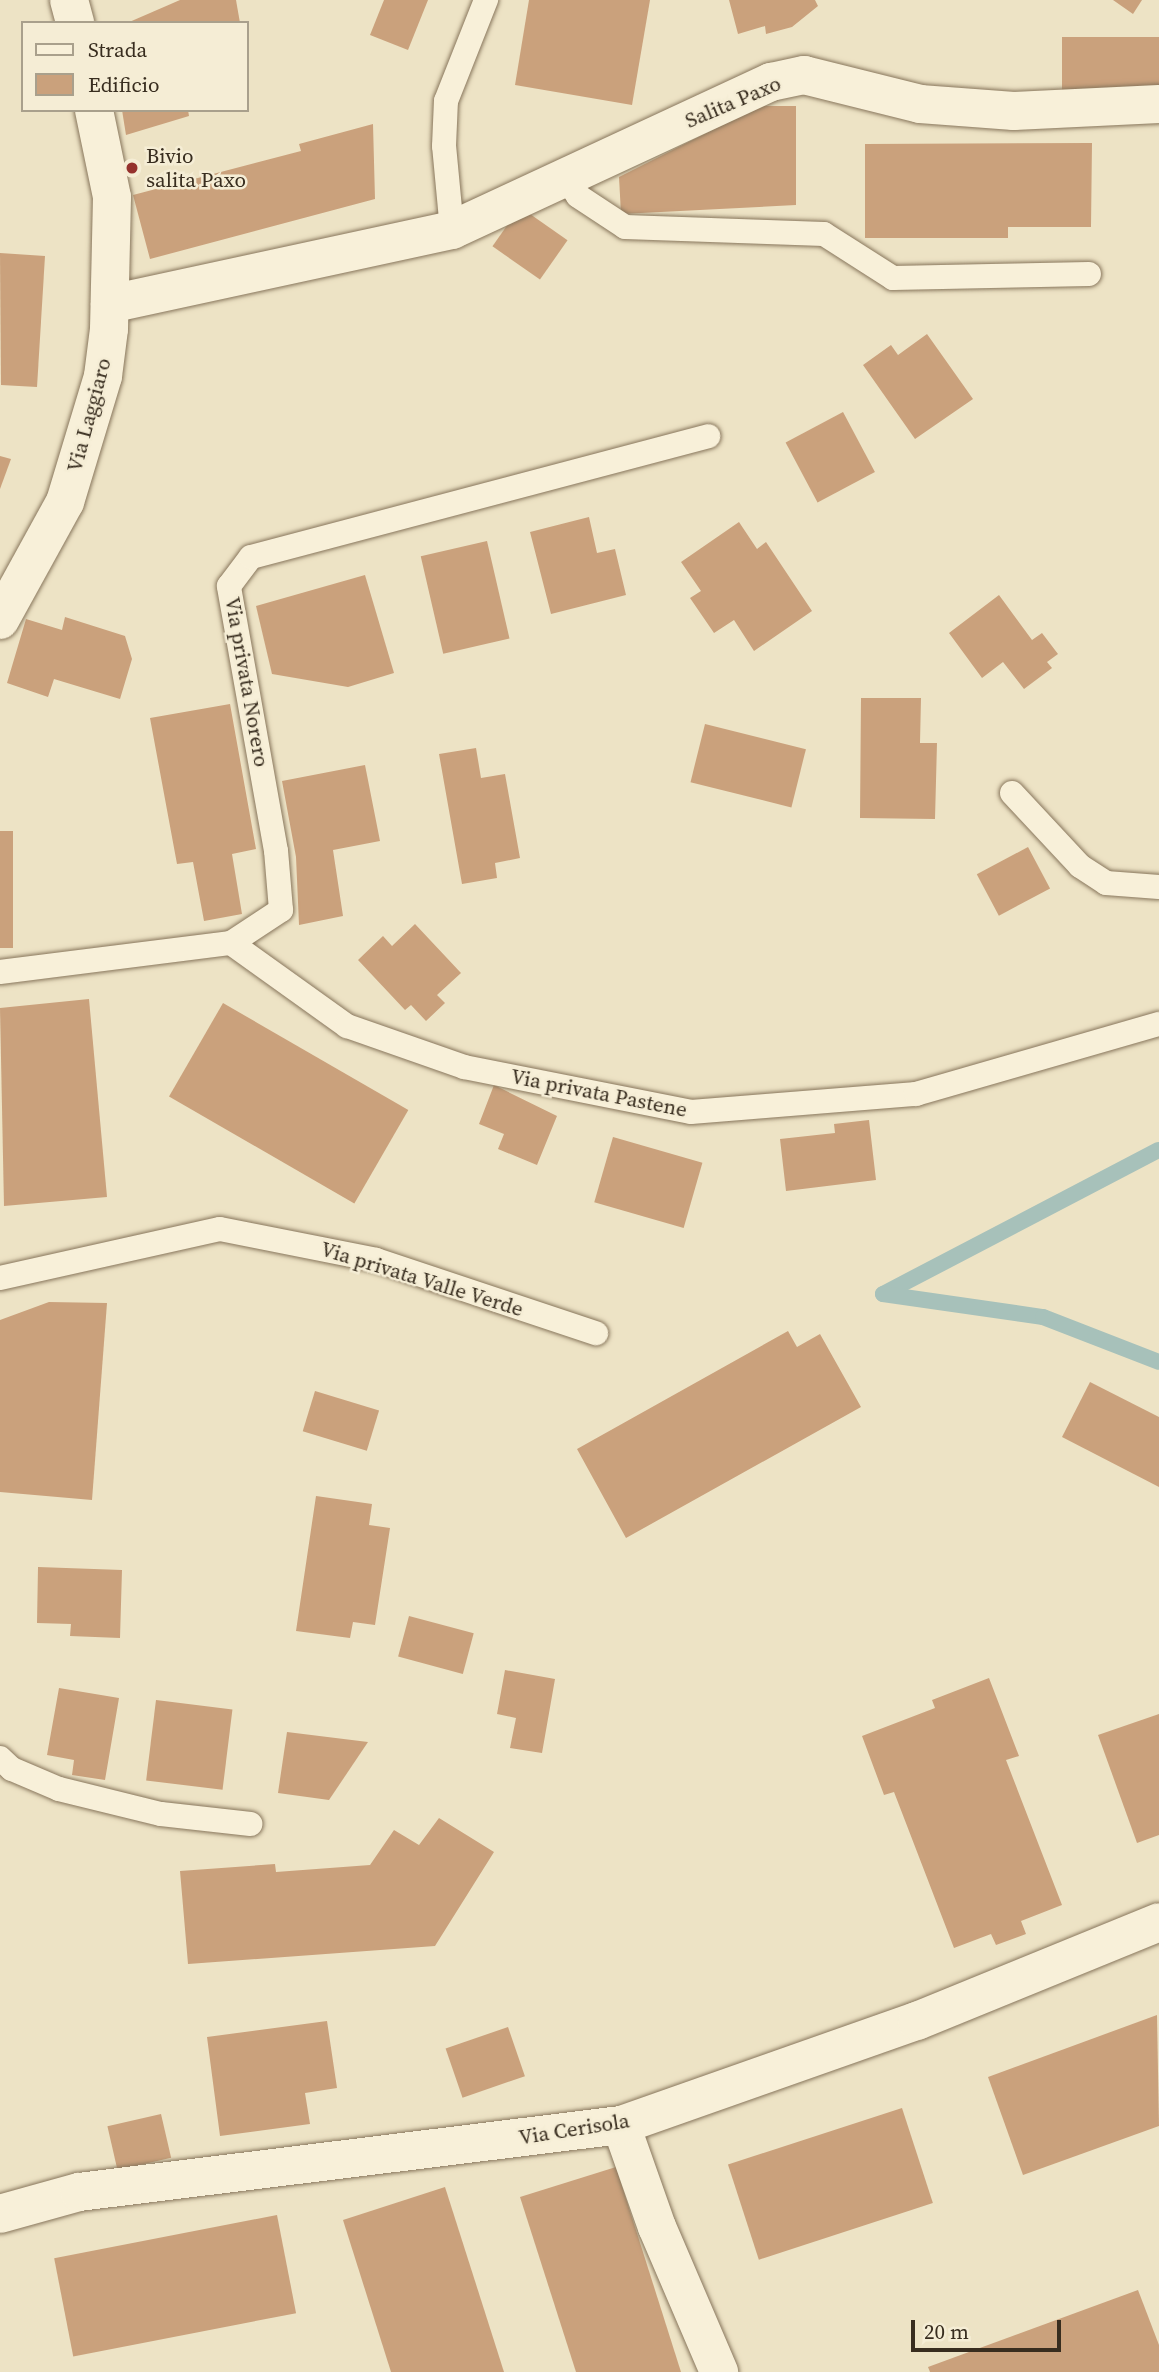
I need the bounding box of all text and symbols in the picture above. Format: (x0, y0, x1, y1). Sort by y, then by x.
legend (21, 21, 248, 112)
text: Strada (88, 35, 147, 64)
text: Edificio (88, 70, 160, 99)
street label: Salita Paxo (681, 71, 785, 133)
place label: Bivio salita Paxo (146, 143, 246, 193)
marker: Bivio salita Paxo (124, 160, 140, 176)
street label: Via Laggiaro (62, 355, 116, 475)
street label: Via privata Norero (220, 595, 274, 769)
street label: Via privata Pastene (509, 1064, 689, 1122)
street label: Via privata Valle Verde (317, 1236, 527, 1322)
street label: Via Cerisola (517, 2108, 631, 2150)
scale bar (914, 2306, 1064, 2350)
text: 20 m (924, 2317, 969, 2346)

